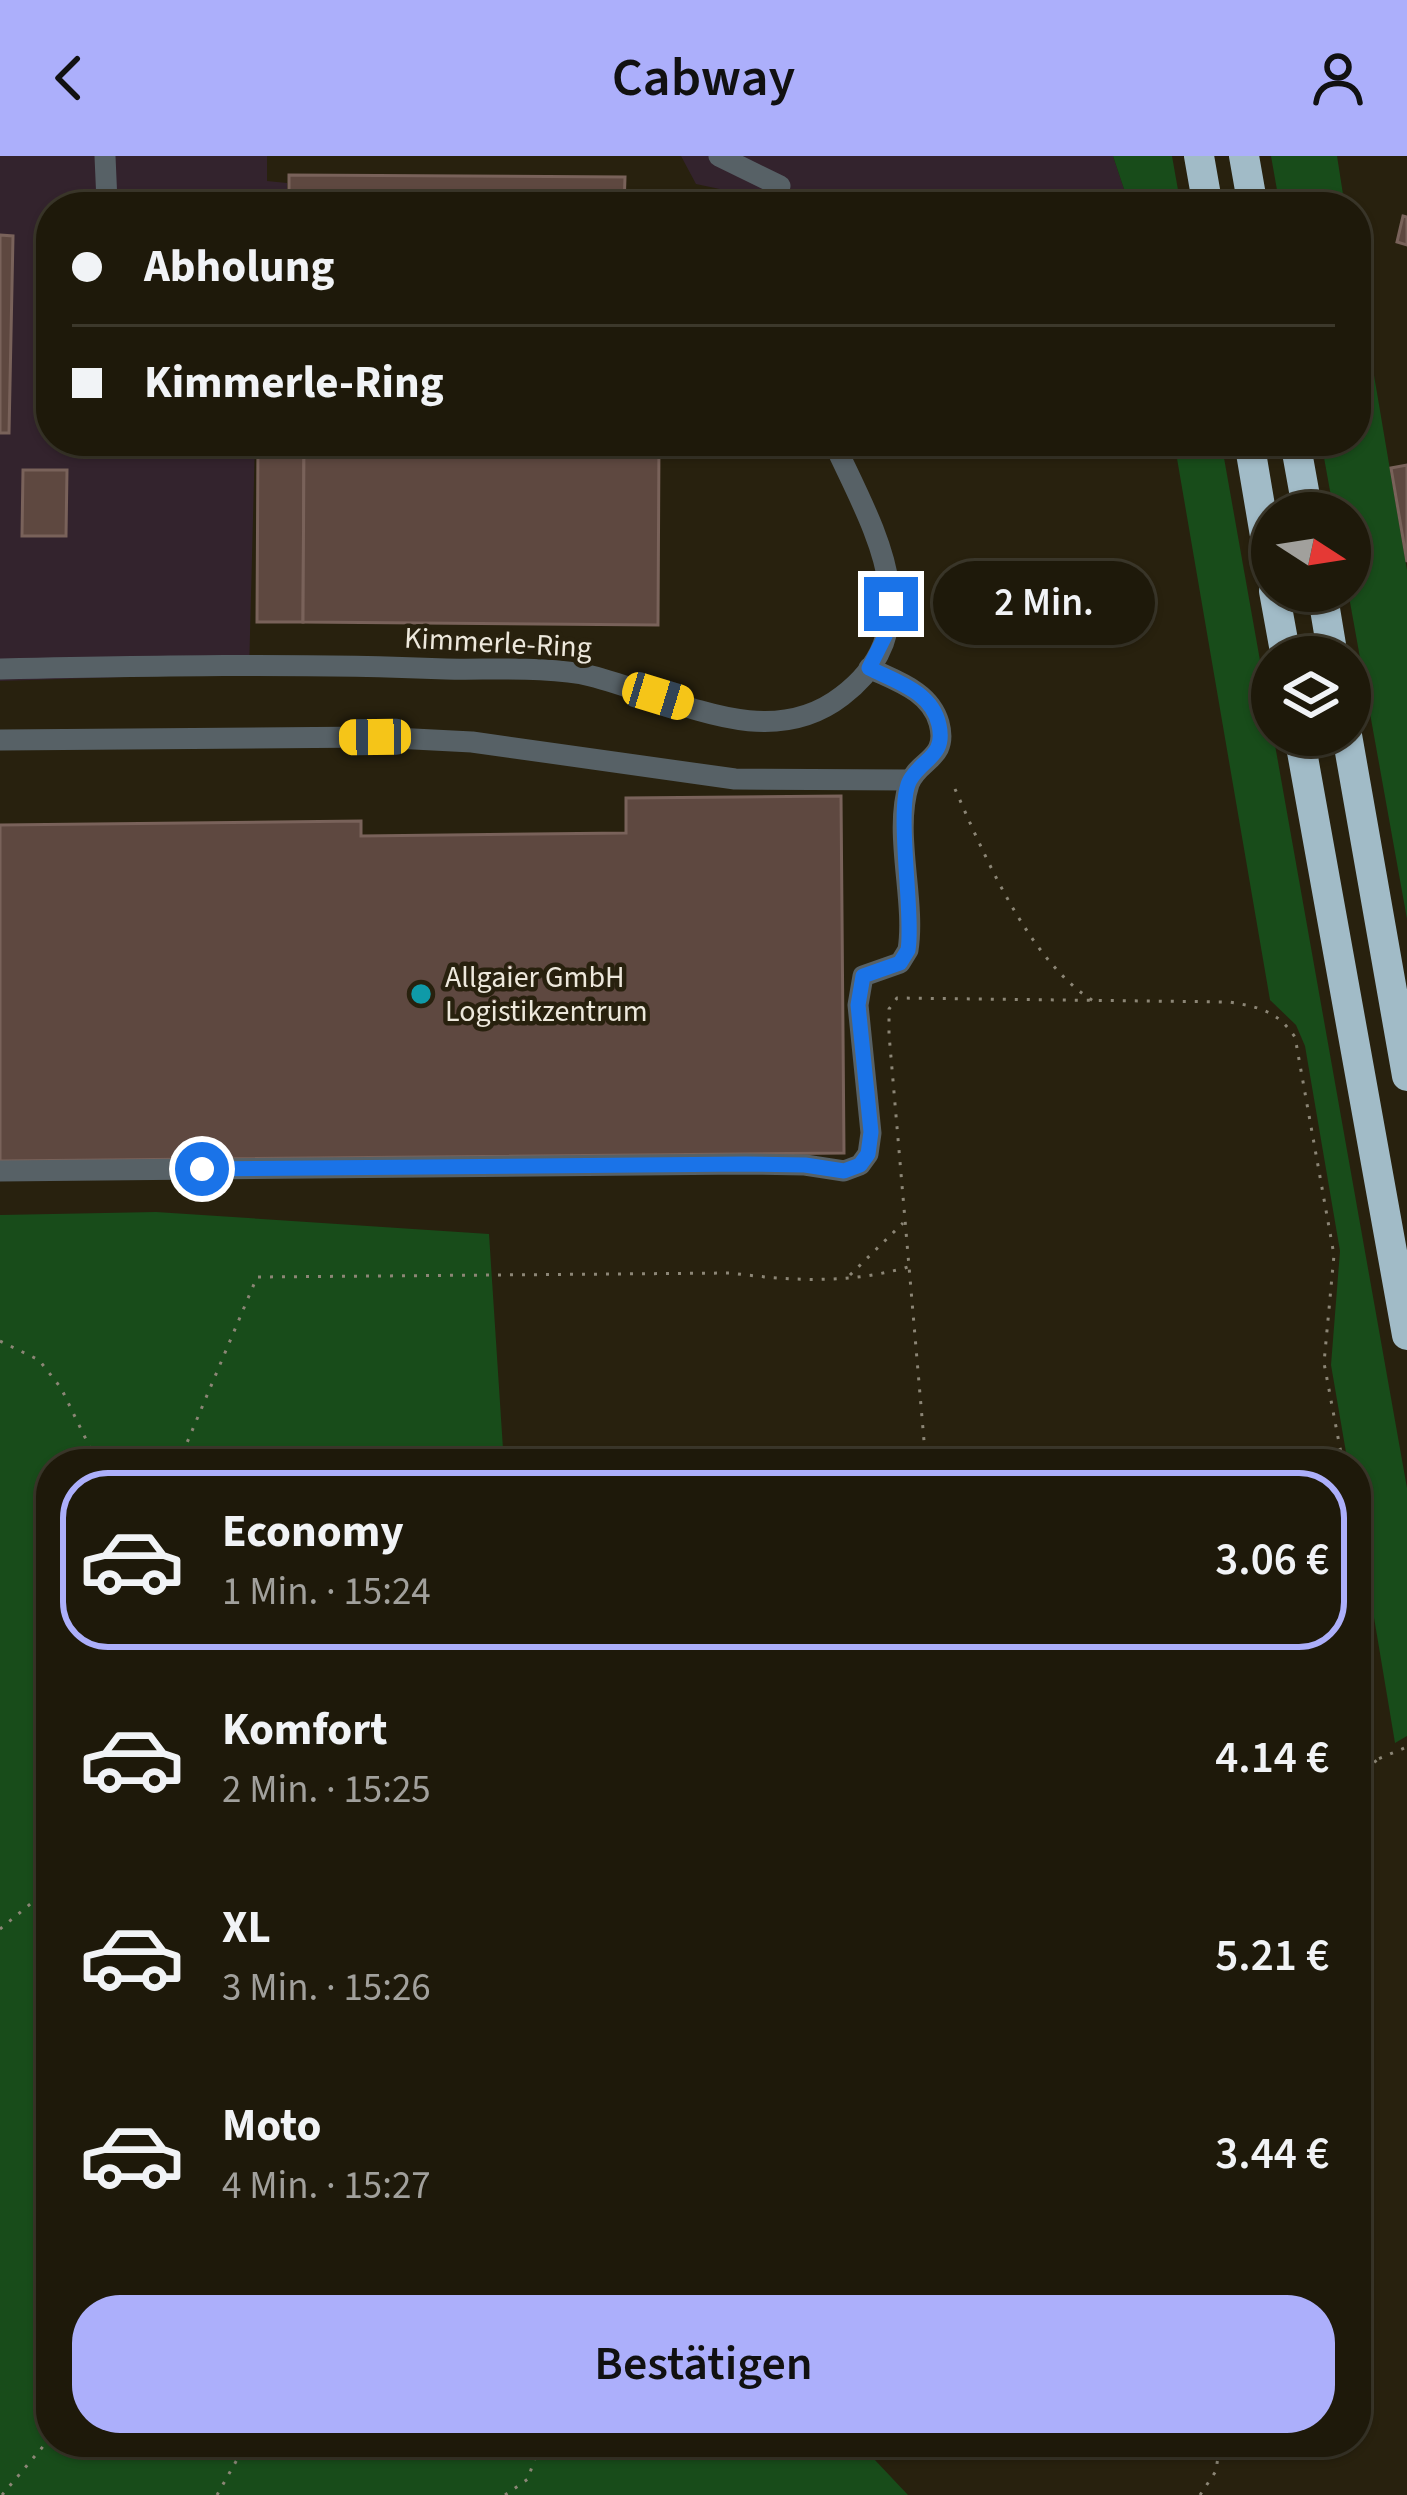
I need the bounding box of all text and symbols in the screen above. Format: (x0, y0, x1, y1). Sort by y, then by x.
text: Cabway (612, 40, 795, 117)
icon: back (36, 45, 102, 111)
icon: person (1305, 45, 1371, 111)
text: Abholung (144, 235, 334, 299)
text: Kimmerle-Ring (144, 351, 444, 415)
north arrow (1251, 492, 1371, 612)
map controls (1251, 492, 1371, 756)
callout: 2 Min. (933, 562, 1155, 646)
text: 2 Min. (994, 575, 1094, 631)
route end (864, 577, 918, 631)
street label: Kimmerle-Ring (403, 617, 593, 669)
button: layers (1251, 636, 1371, 756)
car (618, 668, 698, 724)
car (339, 718, 411, 756)
place label: Allgaier GmbH Logistikzentrum (445, 956, 648, 1033)
marker: Allgaier GmbH Logistikzentrum (408, 981, 434, 1007)
route start (175, 1142, 229, 1196)
text: Economy (222, 1500, 404, 1564)
icon: car (78, 1506, 186, 1614)
text: 3.06 € (1215, 1528, 1329, 1592)
text: 1 Min. · 15:24 (222, 1564, 431, 1620)
text: Komfort (222, 1698, 387, 1762)
icon: car (78, 1704, 186, 1812)
text: 4.14 € (1215, 1726, 1329, 1790)
text: 2 Min. · 15:25 (222, 1762, 431, 1818)
text: XL (222, 1896, 271, 1960)
icon: car (78, 1902, 186, 2010)
text: 5.21 € (1215, 1924, 1329, 1988)
text: 3 Min. · 15:26 (222, 1960, 431, 2016)
text: Moto (222, 2094, 321, 2158)
icon: car (78, 2100, 186, 2208)
text: 3.44 € (1215, 2122, 1329, 2186)
text: 4 Min. · 15:27 (222, 2158, 431, 2214)
button: Bestätigen (72, 2295, 1335, 2433)

